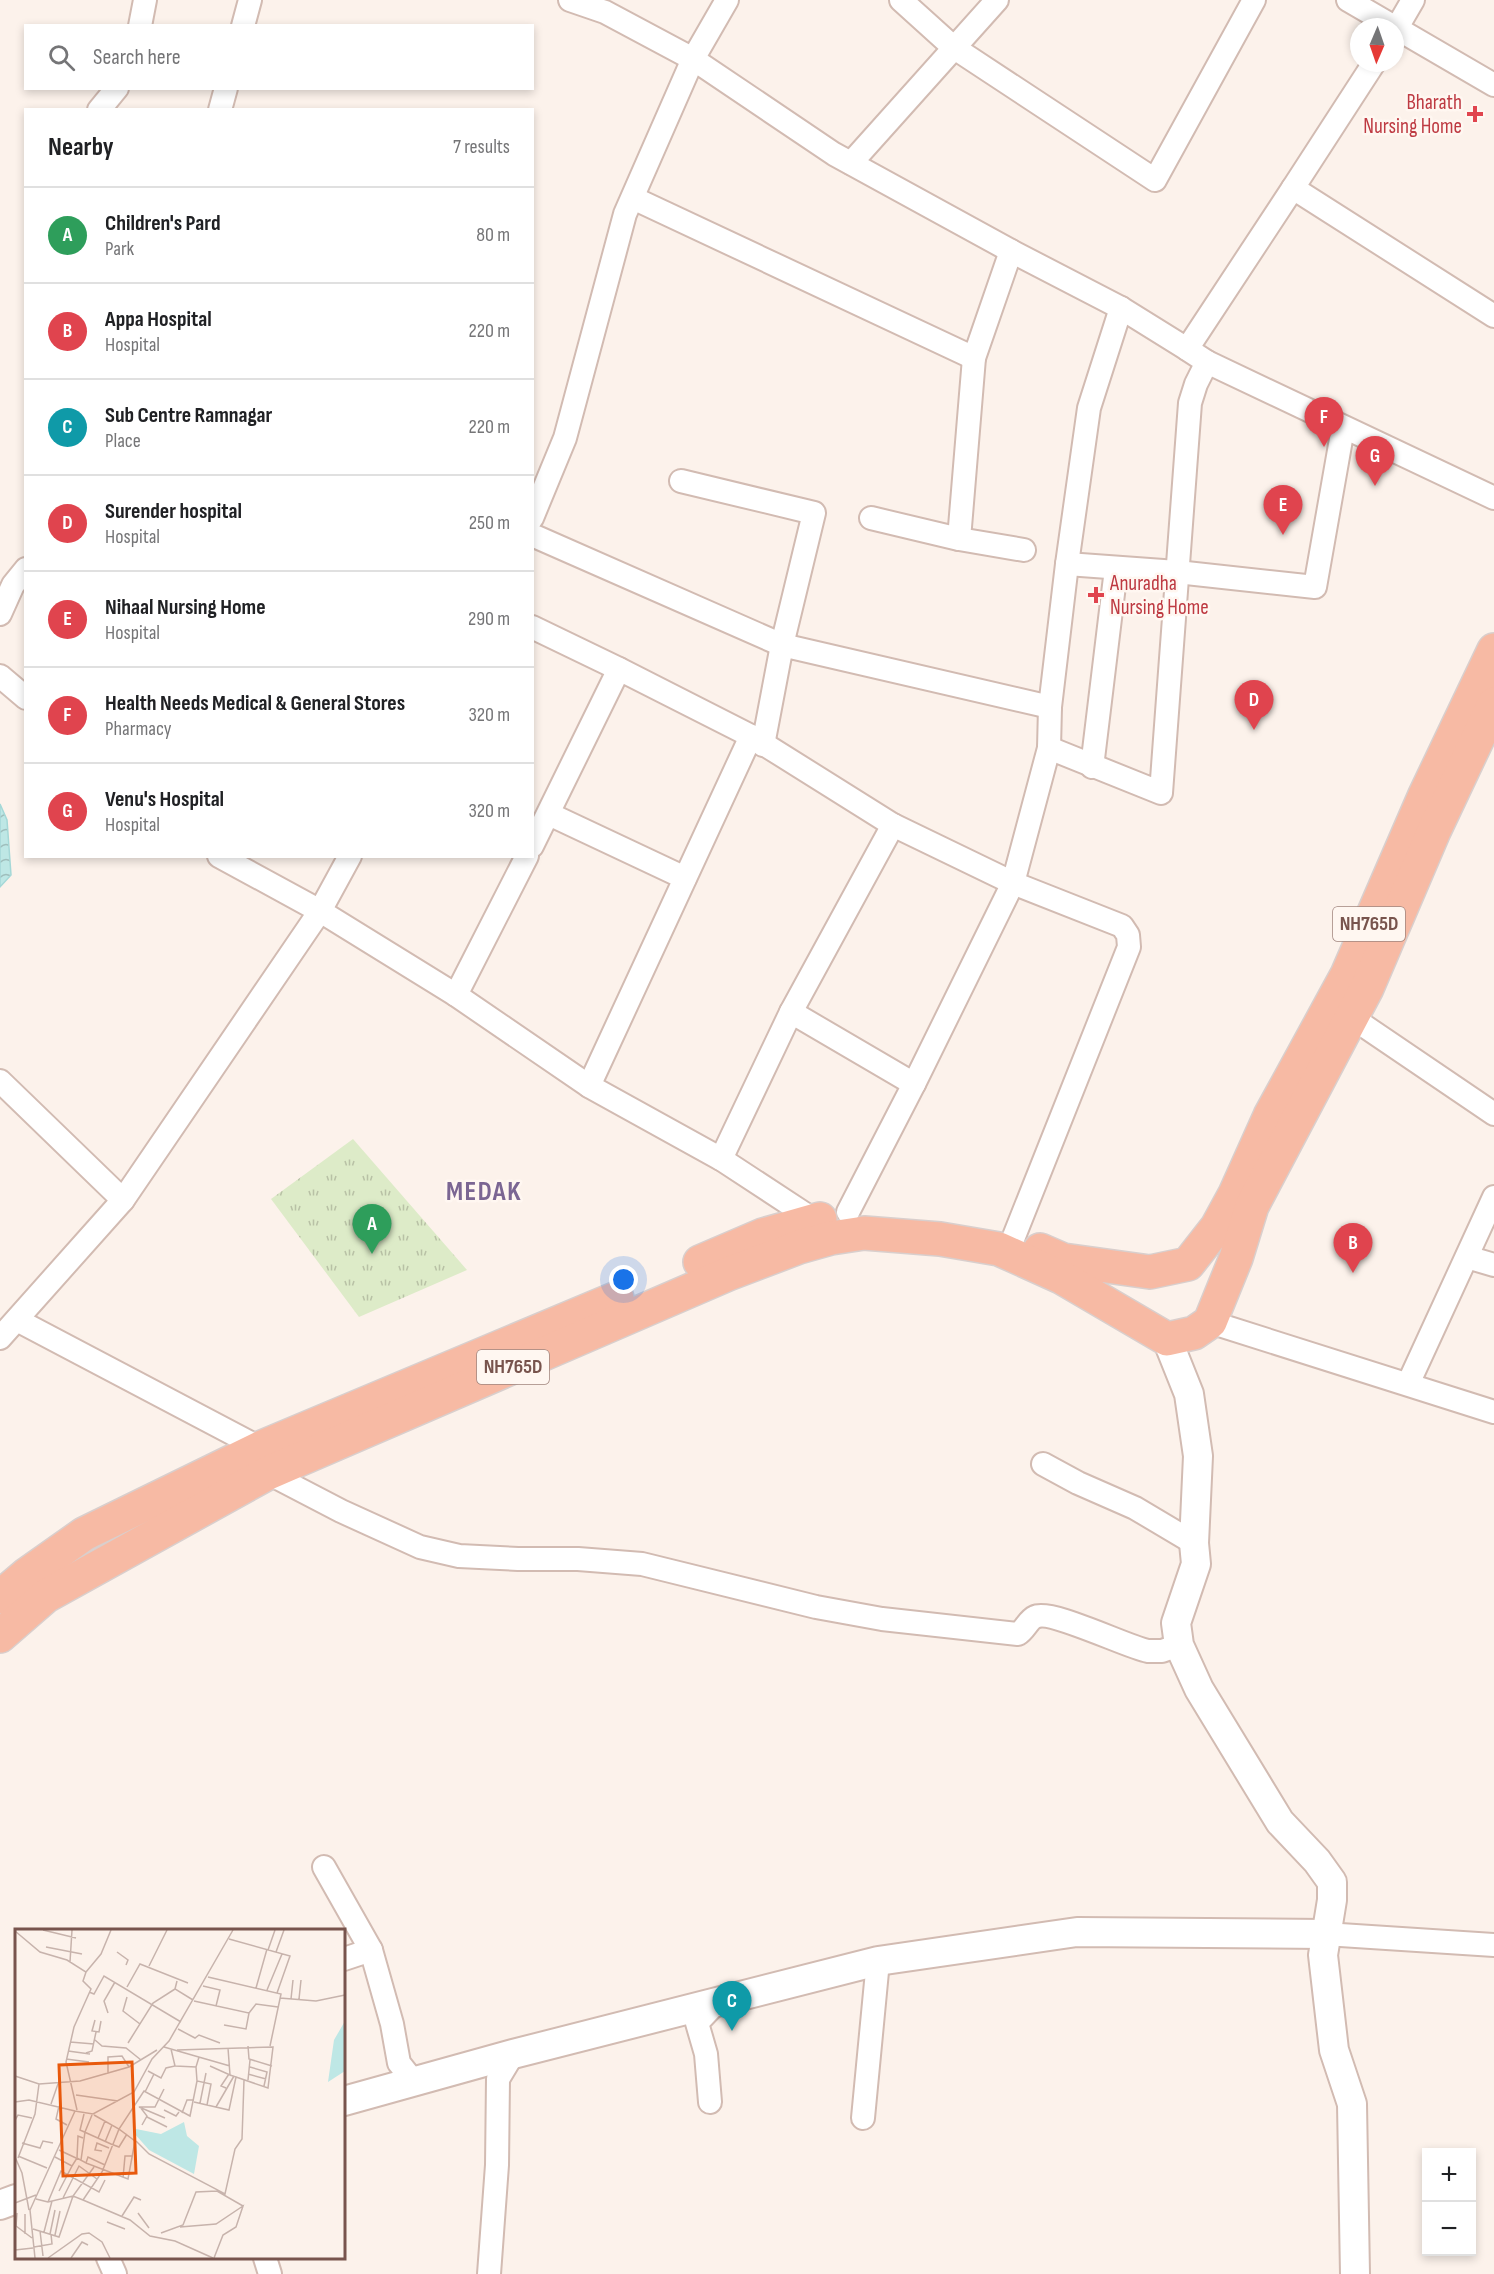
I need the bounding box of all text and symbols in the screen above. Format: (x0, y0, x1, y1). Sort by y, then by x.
north arrow (1350, 18, 1404, 72)
search box (24, 24, 534, 90)
icon: search (45, 41, 78, 74)
text: Search here (93, 44, 180, 71)
place label: Bharath Nursing Home (1363, 90, 1462, 139)
marker: Bharath Nursing Home (1466, 105, 1484, 123)
text: Nearby (48, 132, 114, 163)
text: 7 results (453, 135, 510, 159)
text: Children's Pard (105, 210, 220, 237)
text: A (63, 223, 72, 247)
text: 80 m (476, 223, 510, 247)
text: Park (105, 237, 134, 261)
text: Appa Hospital (105, 306, 212, 333)
text: B (63, 319, 72, 343)
text: 220 m (469, 319, 510, 343)
text: Hospital (105, 333, 160, 357)
pin: F (1304, 398, 1344, 447)
text: Sub Centre Ramnagar (105, 402, 272, 429)
text: C (62, 415, 73, 439)
text: 220 m (469, 415, 510, 439)
text: Place (105, 429, 141, 453)
pin: G (1356, 436, 1394, 486)
pin: E (1264, 486, 1302, 535)
text: Surender hospital (105, 498, 242, 525)
text: D (62, 511, 73, 535)
text: 250 m (469, 511, 510, 535)
text: Hospital (105, 525, 160, 549)
place label: Anuradha Nursing Home (1109, 571, 1209, 620)
marker: Anuradha Nursing Home (1087, 586, 1105, 604)
text: Nihaal Nursing Home (105, 594, 266, 621)
text: E (63, 607, 72, 631)
text: 290 m (468, 607, 510, 631)
text: Hospital (105, 621, 160, 645)
pin: D (1234, 680, 1274, 730)
text: Health Needs Medical & General Stores (105, 690, 405, 717)
text: F (63, 703, 72, 727)
text: 320 m (468, 703, 510, 727)
text: Pharmacy (105, 717, 172, 741)
text: Venu's Hospital (105, 786, 224, 813)
text: G (62, 799, 73, 823)
text: 320 m (468, 799, 510, 823)
text: Hospital (105, 813, 160, 837)
road number: NH765D (1333, 907, 1405, 941)
district label: MEDAK (446, 1176, 522, 1208)
pin: A (352, 1204, 392, 1254)
pin: B (1334, 1224, 1372, 1273)
your location (609, 1265, 638, 1294)
road number: NH765D (477, 1350, 549, 1384)
inset map (15, 1929, 345, 2259)
pin: C (712, 1982, 752, 2031)
map controls (1422, 2148, 1476, 2256)
button: + (1422, 2148, 1476, 2202)
button: − (1422, 2202, 1476, 2256)

